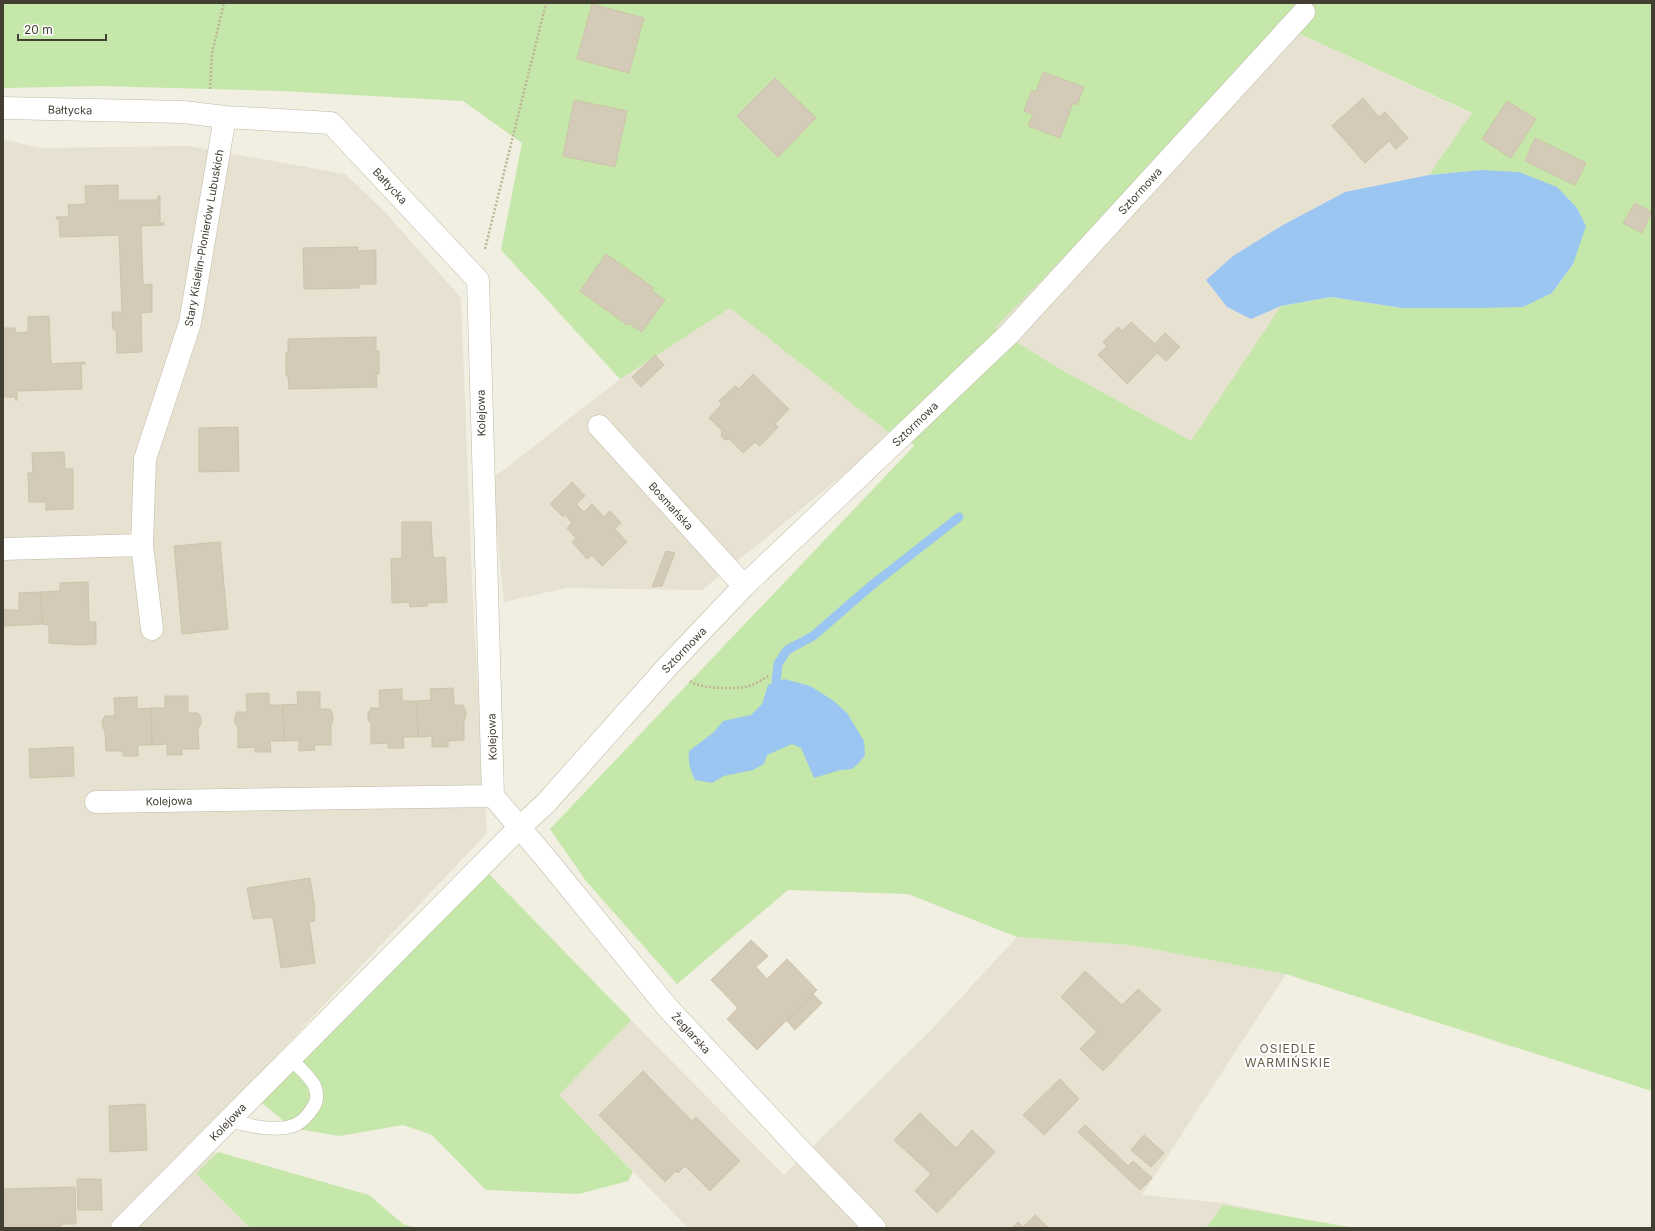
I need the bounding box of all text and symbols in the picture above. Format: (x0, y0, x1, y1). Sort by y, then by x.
scale bar (18, 16, 106, 42)
text: 20 m (24, 22, 53, 37)
street label: Bałtycka (48, 103, 92, 117)
street label: Stary Kisielin-Pionierów Lubuskich (181, 148, 227, 328)
street label: Sztormowa (1115, 164, 1165, 218)
street label: Bałtycka (370, 165, 410, 207)
street label: Kolejowa (474, 389, 488, 437)
street label: Sztormowa (889, 399, 941, 449)
street label: Bosmańska (646, 479, 696, 533)
street label: Sztormowa (659, 624, 709, 676)
street label: Kolejowa (484, 713, 500, 761)
street label: Kolejowa (145, 794, 193, 808)
street label: Żeglarska (668, 1010, 714, 1056)
district label: OSIEDLE WARMIŃSKIE (1245, 1041, 1331, 1070)
street label: Kolejowa (207, 1100, 249, 1144)

